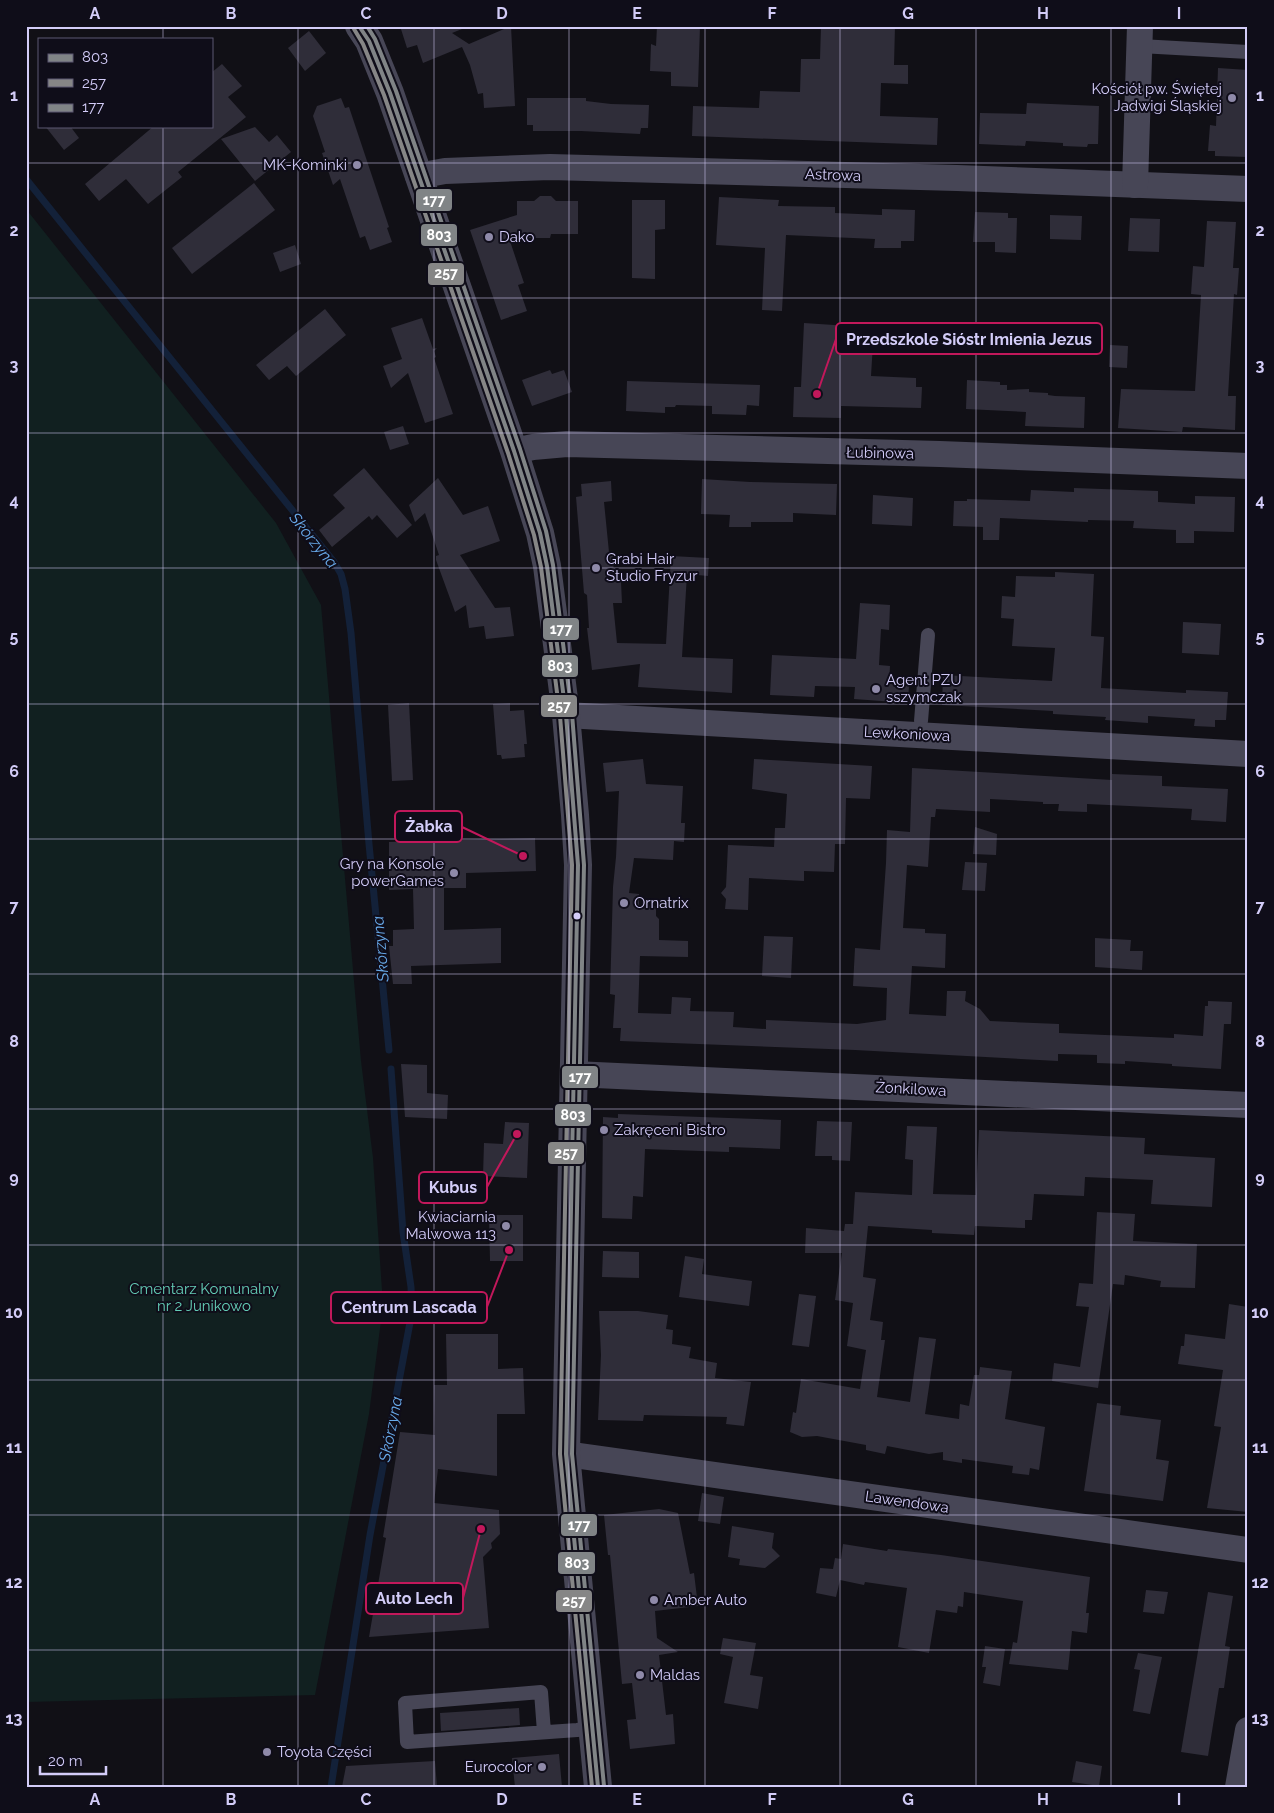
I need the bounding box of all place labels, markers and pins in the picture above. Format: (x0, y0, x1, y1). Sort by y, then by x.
place label: Kościół pw. Świętej Jadwigi Śląskiej (1092, 80, 1222, 115)
marker: Kościół pw. Świętej Jadwigi Śląskiej (1226, 92, 1238, 104)
place label: MK-Kominki (263, 156, 347, 174)
marker: MK-Kominki (351, 159, 363, 171)
place label: Dako (499, 228, 534, 246)
marker: Dako (483, 231, 495, 243)
callout: Przedszkole Sióstr Imienia Jezus (836, 323, 1102, 354)
place label: Grabi Hair Studio Fryzur (606, 550, 698, 585)
marker: Grabi Hair Studio Fryzur (590, 562, 602, 574)
place label: Agent PZU sszymczak (886, 671, 962, 706)
marker: Agent PZU sszymczak (870, 683, 882, 695)
callout: Żabka (395, 811, 462, 842)
place label: Gry na Konsole powerGames (340, 855, 444, 890)
marker: Gry na Konsole powerGames (448, 867, 460, 879)
place label: Ornatrix (634, 894, 689, 912)
marker: Ornatrix (618, 897, 630, 909)
unlabelled marker (572, 911, 582, 921)
place label: Zakręceni Bistro (614, 1121, 726, 1139)
marker: Zakręceni Bistro (598, 1124, 610, 1136)
callout: Kubus (419, 1172, 487, 1203)
place label: Kwiaciarnia Malwowa 113 (405, 1208, 496, 1243)
marker: Kwiaciarnia Malwowa 113 (500, 1220, 512, 1232)
callout: Centrum Lascada (331, 1292, 487, 1323)
callout: Auto Lech (366, 1583, 463, 1614)
place label: Amber Auto (664, 1591, 747, 1609)
marker: Amber Auto (648, 1594, 660, 1606)
place label: Maldas (650, 1666, 700, 1684)
marker: Maldas (634, 1669, 646, 1681)
place label: Toyota Części (277, 1743, 372, 1761)
marker: Toyota Części (261, 1746, 273, 1758)
place label: Eurocolor (465, 1758, 533, 1776)
marker: Eurocolor (536, 1761, 548, 1773)

